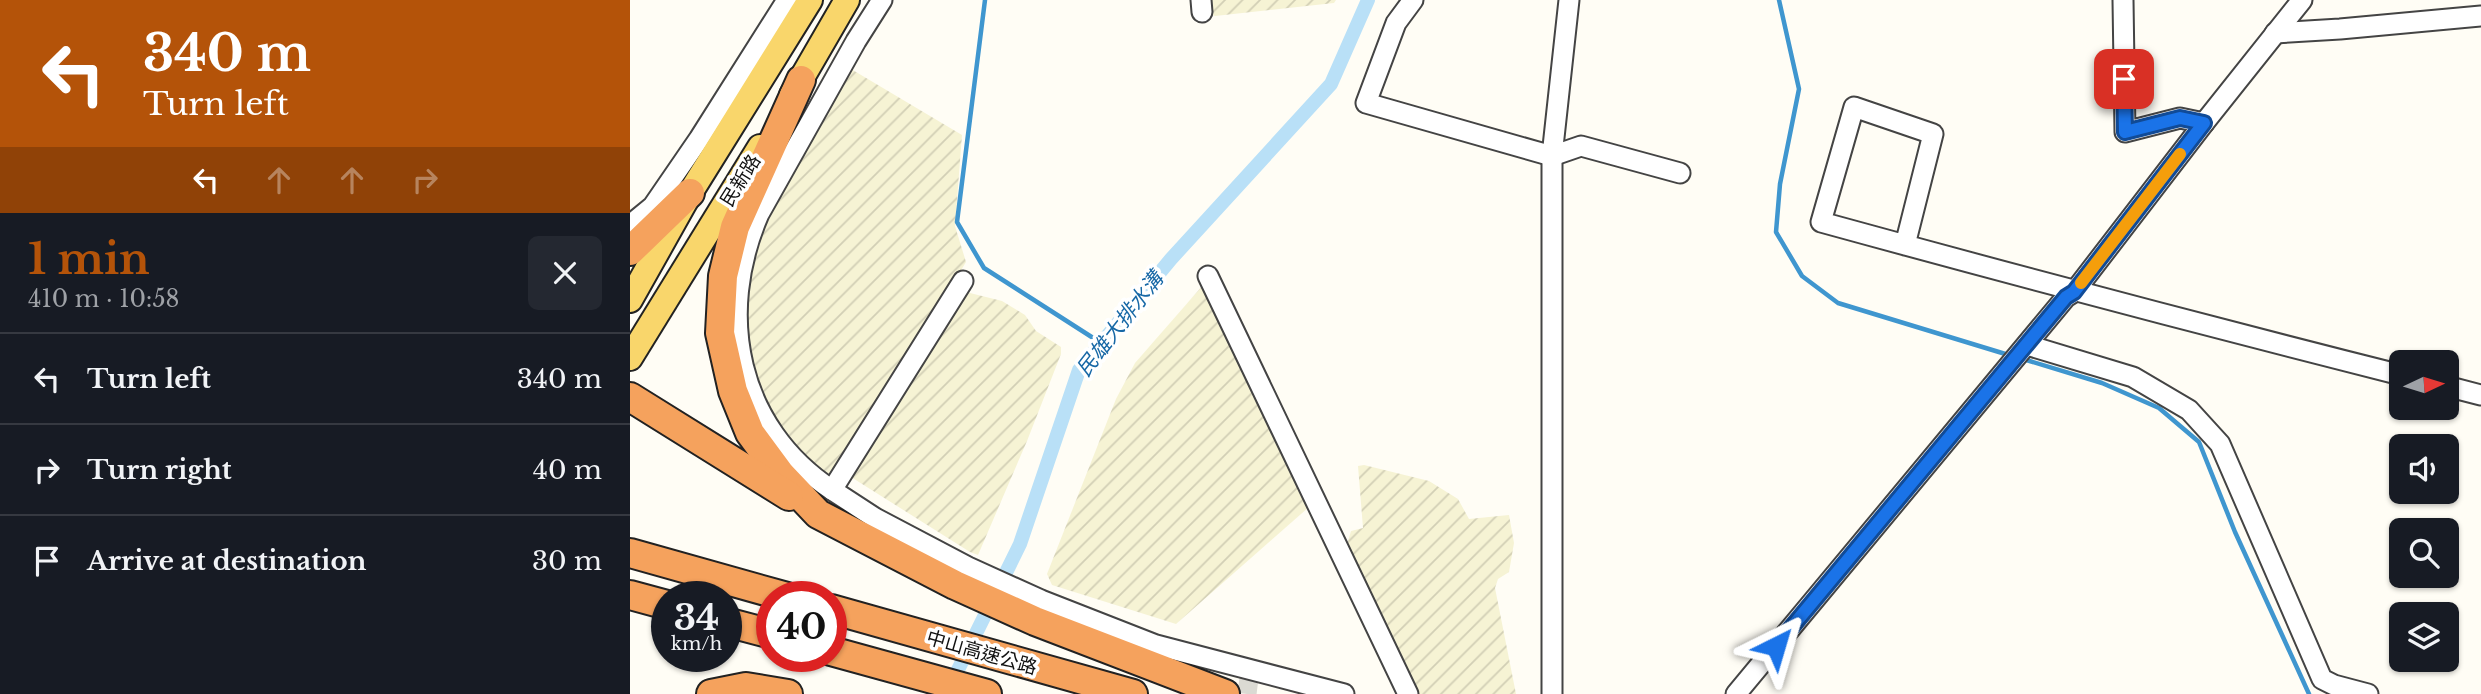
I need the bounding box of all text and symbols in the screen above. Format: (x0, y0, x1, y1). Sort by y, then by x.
text: 340 m (143, 23, 311, 84)
icon: left (28, 28, 119, 119)
pin (2094, 49, 2154, 109)
icon: arrive (2105, 60, 2143, 98)
text: Turn left (143, 84, 289, 124)
street label: 民新路 (716, 150, 765, 211)
icon: left (187, 161, 225, 199)
icon: ahead (260, 161, 298, 199)
icon: ahead (333, 161, 371, 199)
icon: right (406, 161, 444, 199)
text: 1 min (28, 233, 150, 285)
button: close (528, 236, 602, 310)
water label: 民雄大排水溝 (1071, 264, 1171, 382)
text: 410 m · 10:58 (28, 285, 179, 313)
north arrow (2389, 350, 2459, 420)
map controls (2389, 350, 2459, 672)
icon: left (28, 360, 66, 398)
text: Turn left (87, 363, 211, 395)
text: 340 m (517, 363, 602, 395)
button: sound (2389, 434, 2459, 504)
icon: right (28, 451, 66, 489)
text: Turn right (87, 454, 232, 486)
text: 40 m (533, 454, 602, 486)
button: search (2389, 518, 2459, 588)
icon: arrive (28, 542, 66, 580)
text: Arrive at destination (87, 545, 367, 577)
text: 30 m (532, 545, 602, 577)
speed limit sign: 40 (756, 581, 847, 672)
text: 34 (674, 596, 719, 639)
button: layers (2389, 602, 2459, 672)
position arrow (1739, 609, 1813, 683)
street label: 中山高速公路 (924, 626, 1040, 679)
text: km/h (671, 633, 722, 655)

